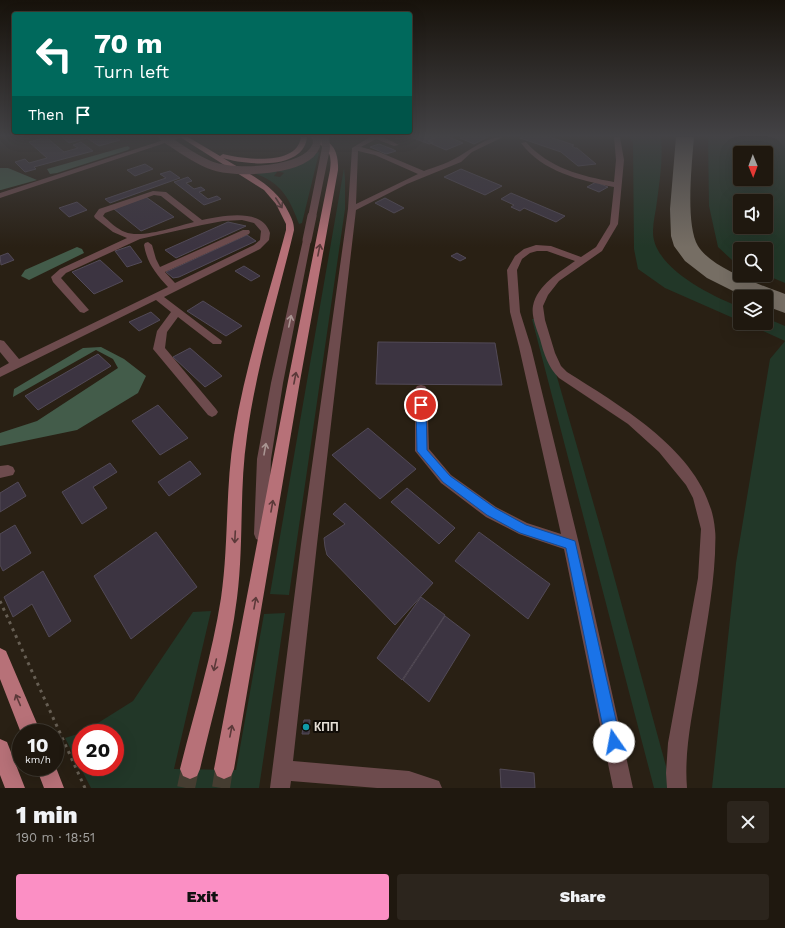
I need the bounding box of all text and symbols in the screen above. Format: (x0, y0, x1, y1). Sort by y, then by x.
text: 70 m (94, 27, 163, 60)
icon: left (28, 28, 80, 80)
text: Turn left (94, 61, 169, 82)
icon: arrive (72, 104, 94, 126)
text: Then (28, 106, 64, 124)
north arrow (733, 146, 773, 186)
map controls (733, 146, 773, 330)
button: sound (733, 194, 773, 234)
one-way arrow (276, 197, 284, 209)
button: search (733, 242, 773, 282)
one-way arrow (315, 244, 323, 257)
button: layers (733, 290, 773, 330)
one-way arrow (286, 315, 294, 328)
one-way arrow (291, 372, 299, 385)
pin (404, 388, 438, 422)
icon: arrive (410, 394, 432, 416)
one-way arrow (262, 443, 270, 456)
one-way arrow (268, 500, 276, 513)
one-way arrow (231, 530, 238, 543)
one-way arrow (251, 597, 259, 610)
one-way arrow (210, 659, 218, 672)
one-way arrow (13, 694, 21, 706)
place label: КПП (314, 720, 339, 734)
position arrow (593, 721, 635, 763)
marker: КПП (301, 722, 311, 732)
speed limit sign: 20 (72, 724, 124, 776)
one-way arrow (228, 725, 236, 738)
text: 10 (27, 733, 49, 757)
text: km/h (25, 754, 51, 765)
text: 1 min (16, 801, 78, 829)
button: close (727, 801, 769, 843)
text: 190 m · 18:51 (16, 830, 95, 845)
button: Exit (16, 874, 389, 920)
button: Share (397, 874, 769, 920)

